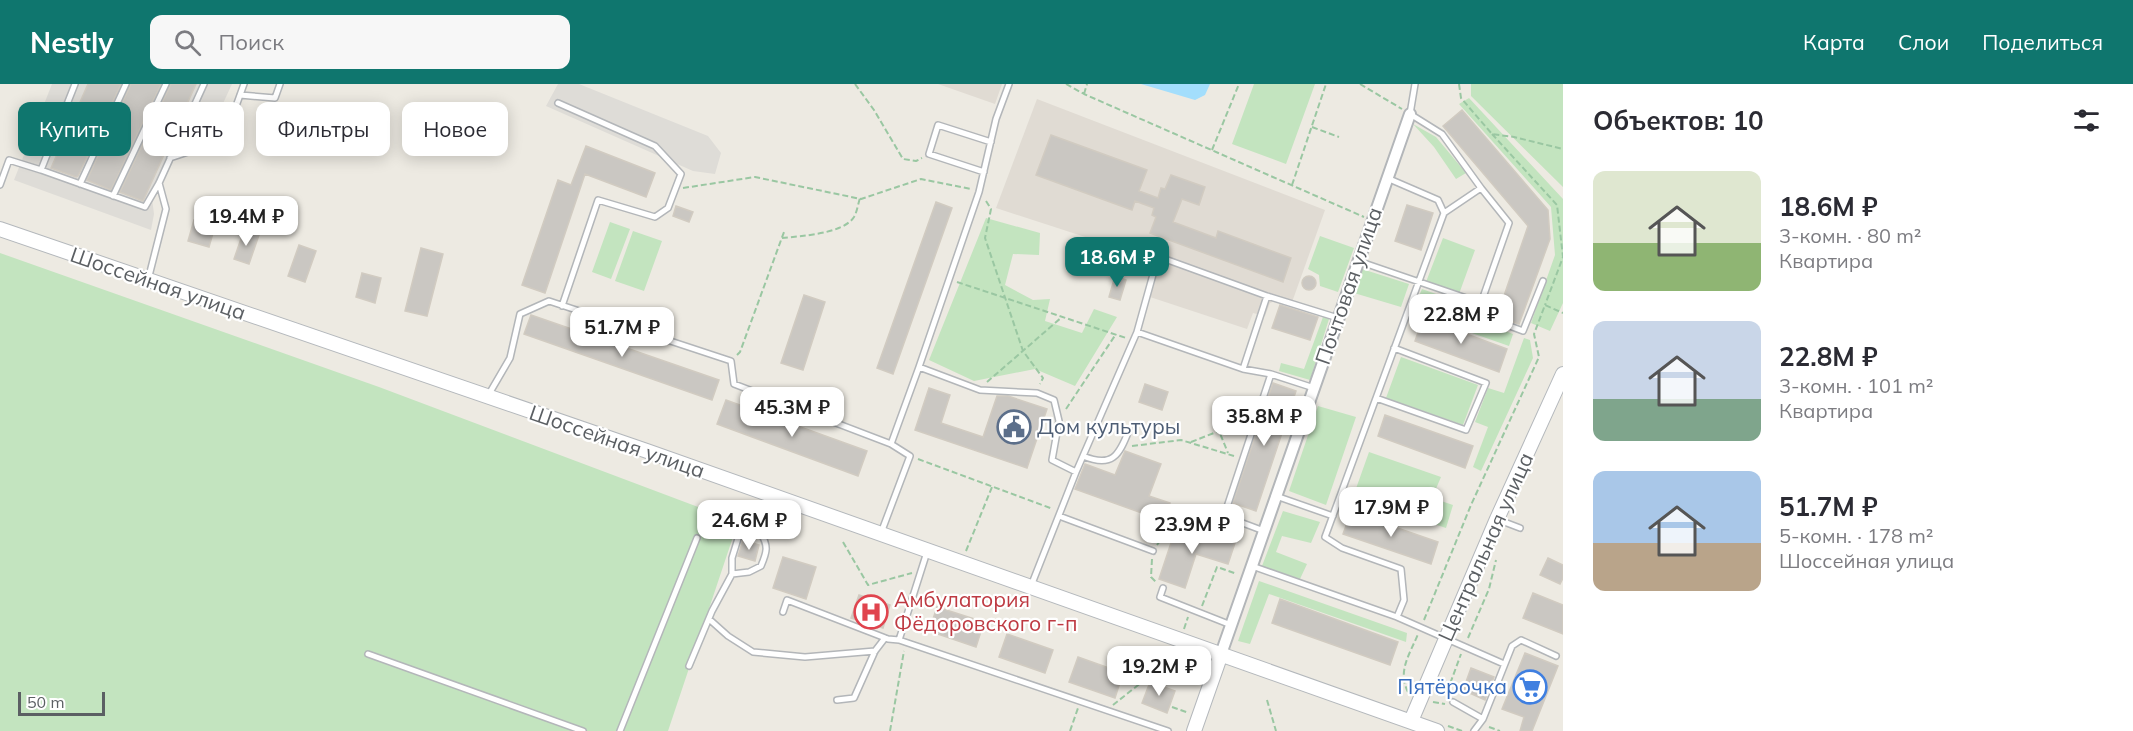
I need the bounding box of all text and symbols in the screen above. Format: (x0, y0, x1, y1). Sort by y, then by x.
search box (150, 15, 570, 69)
text: Nestly (30, 25, 114, 60)
icon: search (171, 26, 204, 59)
text: Поиск (219, 28, 284, 56)
text: Карта (1803, 29, 1865, 55)
text: Слои (1898, 29, 1949, 55)
text: Поделиться (1982, 29, 2103, 55)
chip: Купить (18, 102, 131, 156)
chip: Снять (143, 102, 244, 156)
chip: Фильтры (256, 102, 390, 156)
chip: Новое (402, 102, 508, 156)
text: Объектов: 10 (1593, 104, 1764, 137)
icon: filters (2070, 104, 2103, 137)
text: 18.6M ₽ (1779, 190, 1878, 223)
icon: home (1641, 195, 1713, 267)
pin: 19.4M ₽ (191, 196, 301, 247)
text: 19.4M ₽ (208, 203, 284, 228)
street label: Почтовая улица (1309, 204, 1387, 368)
text: 3-комн. · 80 m² (1779, 223, 1921, 248)
pin: 18.6M ₽ (1062, 237, 1172, 288)
street label: Шоссейная улица (67, 241, 249, 325)
text: 18.6M ₽ (1079, 244, 1155, 269)
text: Квартира (1779, 248, 1873, 273)
pin: 22.8M ₽ (1406, 294, 1516, 345)
text: 22.8M ₽ (1423, 301, 1499, 326)
pin: 51.7M ₽ (567, 307, 677, 358)
text: 51.7M ₽ (584, 314, 660, 339)
text: 22.8M ₽ (1779, 340, 1878, 373)
icon: home (1641, 345, 1713, 417)
text: 3-комн. · 101 m² (1779, 373, 1933, 398)
pin: 45.3M ₽ (737, 387, 847, 438)
text: 45.3M ₽ (754, 394, 830, 419)
pin: 35.8M ₽ (1209, 396, 1319, 447)
text: Квартира (1779, 398, 1873, 423)
street label: Шоссейная улица (526, 399, 708, 483)
text: 35.8M ₽ (1226, 403, 1302, 428)
public building icon: Дом культуры (996, 409, 1032, 445)
place label: Дом культуры (1037, 413, 1180, 439)
street label: Центральная улица (1432, 448, 1538, 645)
pin: 17.9M ₽ (1336, 487, 1446, 538)
text: 51.7M ₽ (1779, 490, 1878, 523)
text: 17.9M ₽ (1353, 494, 1429, 519)
icon: home (1641, 495, 1713, 567)
pin: 24.6M ₽ (694, 500, 804, 551)
pin: 23.9M ₽ (1137, 504, 1247, 555)
text: 24.6M ₽ (711, 507, 787, 532)
text: 23.9M ₽ (1154, 511, 1230, 536)
text: 5-комн. · 178 m² (1779, 523, 1933, 548)
text: Шоссейная улица (1779, 548, 1954, 573)
place label: Амбулатория Фёдоровского г-п (894, 586, 1078, 636)
hospital icon: Амбулатория Фёдоровского г-п (853, 594, 889, 630)
pin: 19.2M ₽ (1104, 646, 1214, 697)
text: 19.2M ₽ (1121, 653, 1197, 678)
supermarket icon: Пятёрочка (1512, 669, 1548, 705)
place label: Пятёрочка (1397, 673, 1507, 699)
scale bar (18, 689, 105, 716)
text: 50 m (27, 692, 64, 712)

